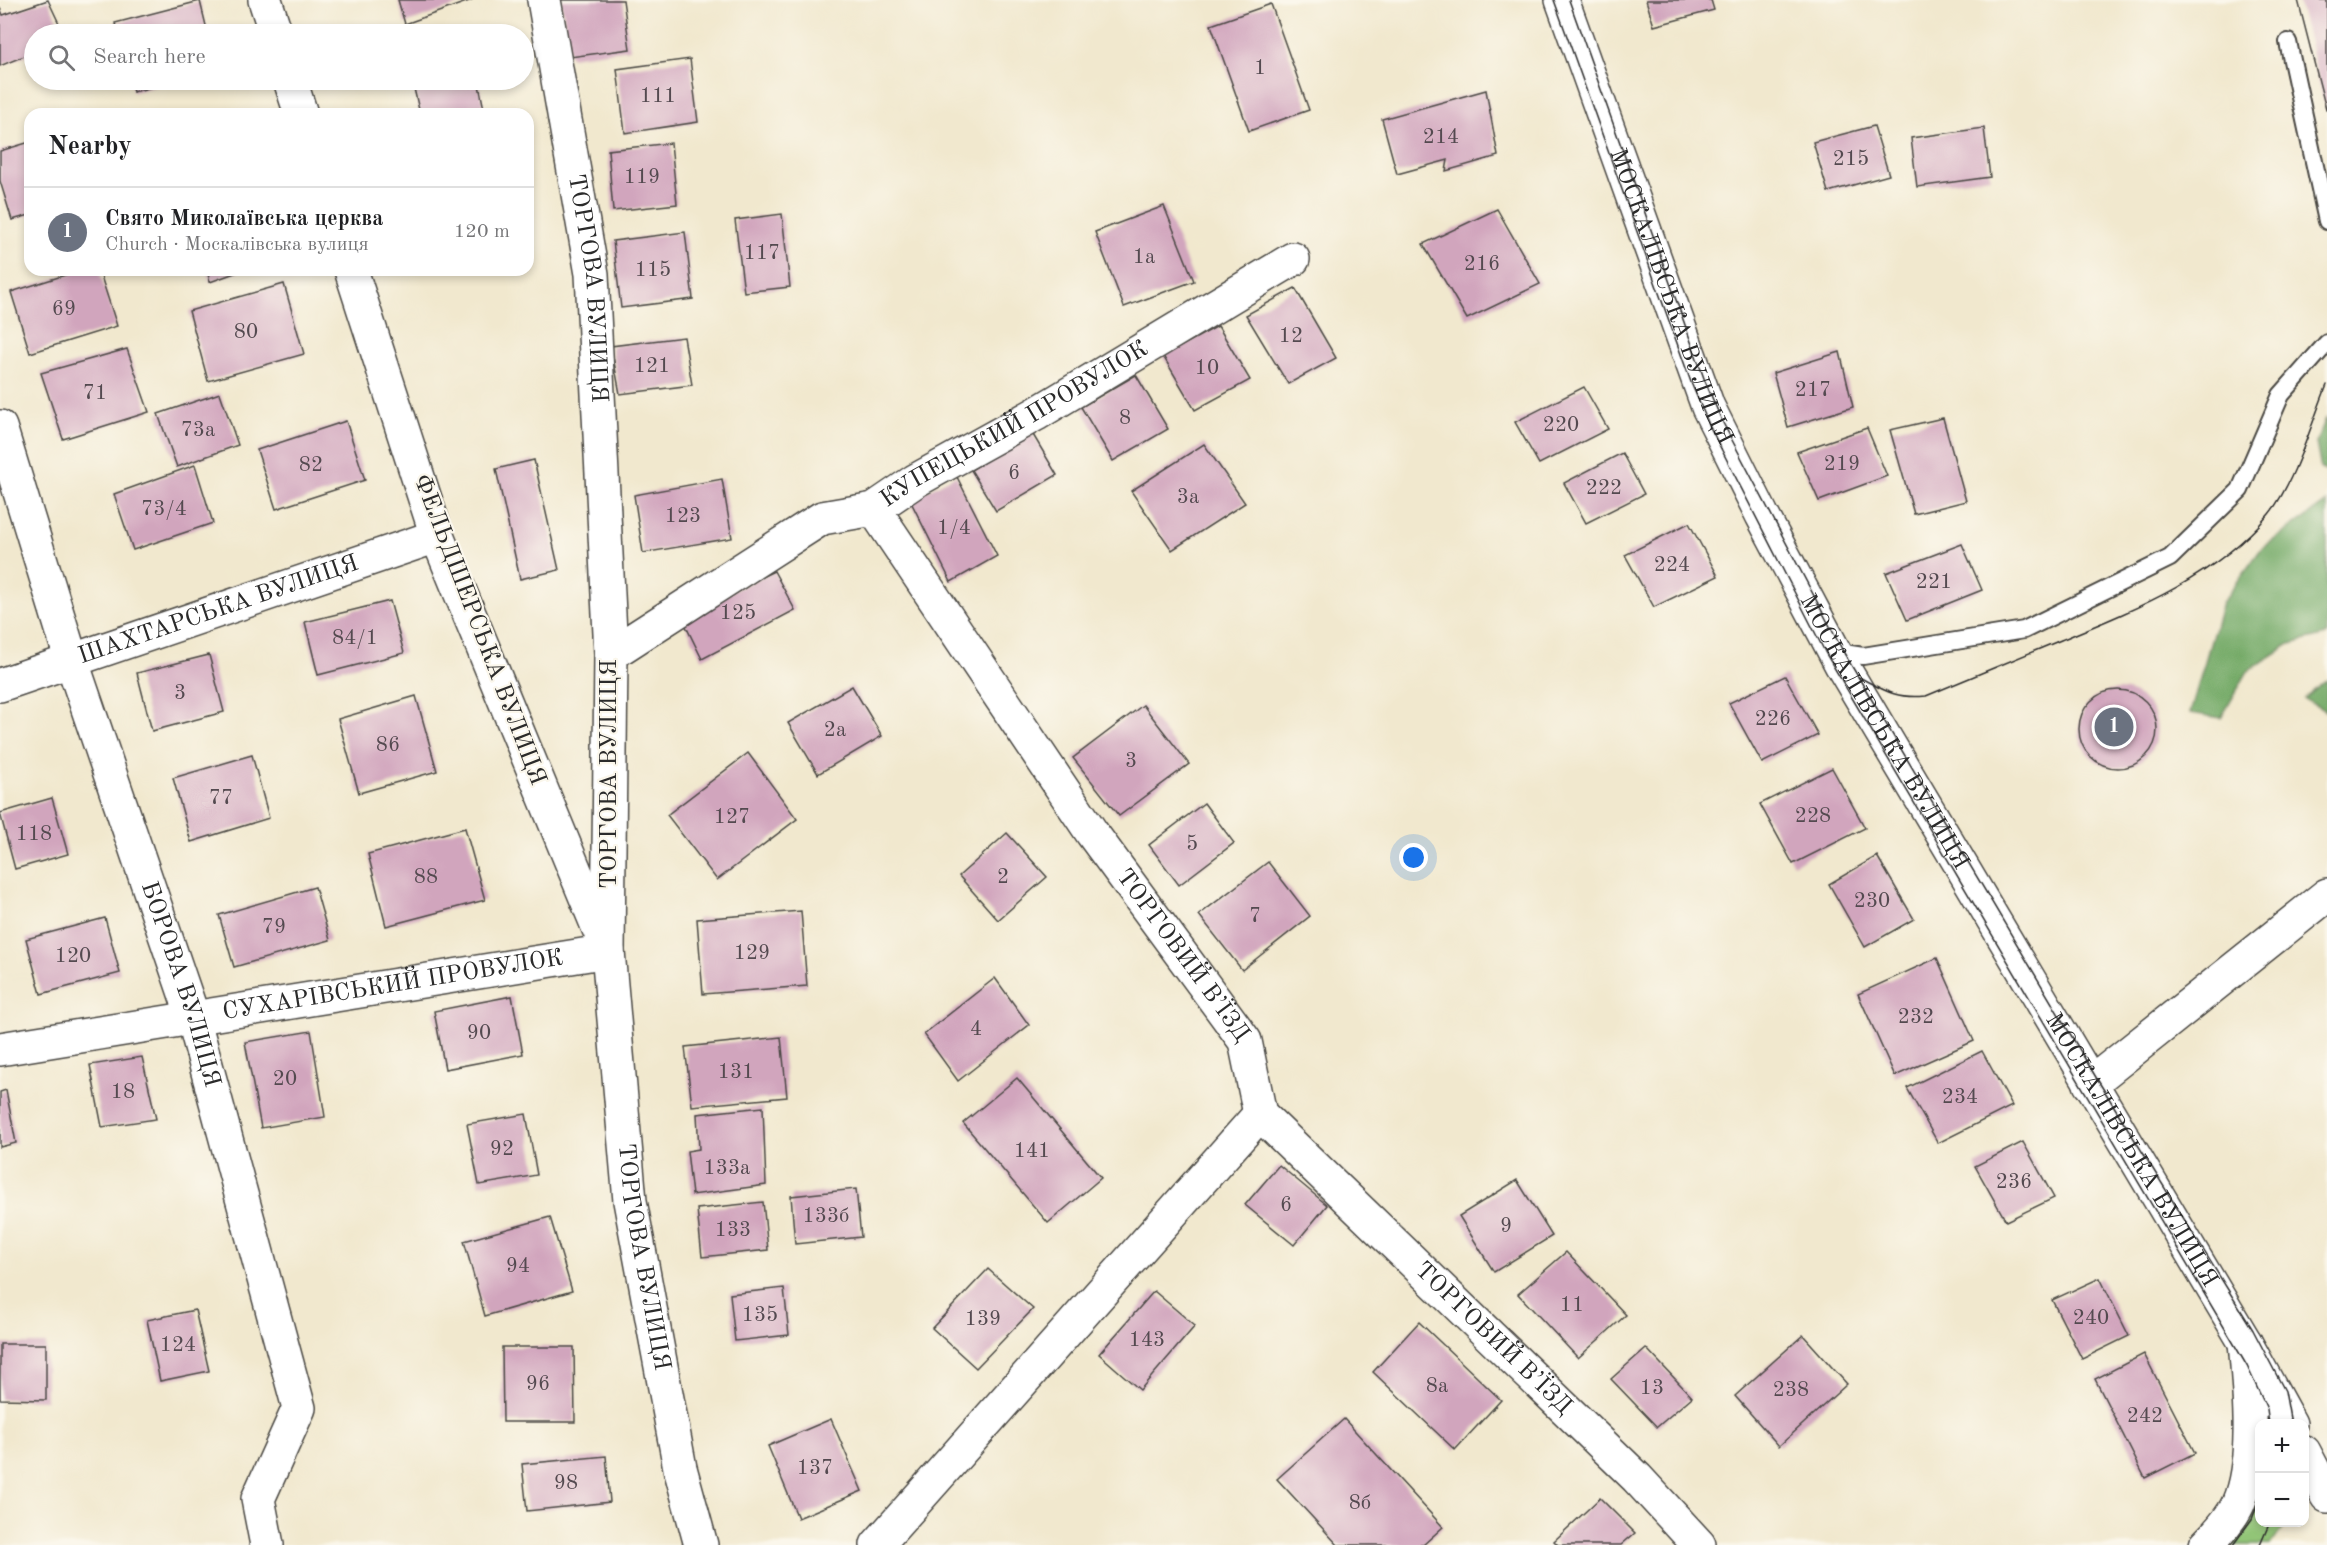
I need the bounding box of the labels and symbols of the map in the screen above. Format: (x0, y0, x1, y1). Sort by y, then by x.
house number: 1 (1254, 58, 1266, 79)
house number: 111 (640, 86, 676, 107)
house number: 214 (1423, 127, 1459, 148)
street label: МОСКАЛІВСЬКА ВУЛИЦЯ (1604, 146, 1737, 449)
house number: 215 (1833, 149, 1869, 170)
house number: 119 (624, 167, 660, 188)
street label: ТОРГОВА ВУЛИЦЯ (563, 172, 610, 403)
house number: 117 (744, 243, 780, 264)
house number: 1а (1133, 247, 1155, 268)
house number: 216 (1464, 254, 1500, 275)
house number: 115 (635, 260, 671, 281)
house number: 69 (52, 299, 76, 320)
house number: 80 (234, 322, 258, 343)
house number: 12 (1279, 326, 1303, 347)
street label: КУПЕЦЬКИЙ ПРОВУЛОК (877, 337, 1153, 512)
house number: 121 (634, 356, 670, 377)
house number: 10 (1195, 358, 1219, 379)
house number: 217 (1795, 380, 1831, 401)
house number: 71 (83, 383, 107, 404)
house number: 8 (1119, 408, 1131, 429)
house number: 220 (1543, 415, 1579, 436)
house number: 73а (181, 420, 215, 441)
house number: 219 (1824, 454, 1860, 475)
house number: 82 (299, 455, 323, 476)
house number: 6 (1008, 463, 1020, 484)
street label: ФЕЛЬДШЕРСЬКА ВУЛИЦЯ (408, 471, 550, 789)
house number: 222 (1586, 478, 1622, 499)
house number: 3а (1177, 487, 1199, 508)
house number: 73/4 (141, 499, 187, 520)
house number: 123 (665, 506, 701, 527)
house number: 1/4 (937, 518, 971, 539)
street label: ШАХТАРСЬКА ВУЛИЦЯ (76, 552, 362, 669)
house number: 224 (1654, 555, 1690, 576)
house number: 221 (1916, 572, 1952, 593)
street label: МОСКАЛІВСЬКА ВУЛИЦЯ (1794, 591, 1973, 874)
house number: 125 (720, 603, 756, 624)
house number: 84/1 (332, 628, 378, 649)
street label: ТОРГОВА ВУЛИЦЯ (598, 659, 622, 889)
house number: 3 (174, 683, 186, 704)
pin: 1 (2094, 704, 2134, 750)
house number: 226 (1755, 709, 1791, 730)
house number: 2а (824, 720, 846, 741)
house number: 86 (376, 735, 400, 756)
house number: 3 (1125, 751, 1137, 772)
house number: 77 (209, 788, 233, 809)
house number: 228 (1795, 806, 1831, 827)
house number: 127 (714, 807, 750, 828)
house number: 118 (16, 824, 52, 845)
house number: 5 (1186, 834, 1198, 855)
your location (1399, 843, 1428, 872)
street label: ТОРГОВИЙ В’ЇЗД (1111, 865, 1254, 1047)
house number: 88 (414, 867, 438, 888)
house number: 2 (997, 867, 1009, 888)
street label: БОРОВА ВУЛИЦЯ (136, 879, 223, 1090)
house number: 230 (1854, 891, 1890, 912)
house number: 7 (1249, 906, 1261, 927)
house number: 79 (262, 917, 286, 938)
house number: 129 (734, 943, 770, 964)
house number: 120 (55, 946, 91, 967)
street label: СУХАРІВСЬКИЙ ПРОВУЛОК (221, 946, 565, 1025)
house number: 232 (1898, 1007, 1934, 1028)
street label: МОСКАЛІВСЬКА ВУЛИЦЯ (2040, 1009, 2222, 1291)
house number: 4 (970, 1019, 982, 1040)
house number: 90 (467, 1023, 491, 1044)
house number: 131 (718, 1062, 754, 1083)
house number: 20 (273, 1069, 297, 1090)
house number: 18 (111, 1082, 135, 1103)
house number: 234 (1942, 1087, 1978, 1108)
house number: 92 (490, 1139, 514, 1160)
house number: 141 (1014, 1141, 1050, 1162)
street label: ТОРГОВА ВУЛИЦЯ (613, 1143, 674, 1373)
house number: 133а (704, 1158, 750, 1179)
house number: 236 (1996, 1172, 2032, 1193)
house number: 6 (1280, 1195, 1292, 1216)
house number: 133б (803, 1206, 849, 1227)
house number: 9 (1500, 1216, 1512, 1237)
house number: 133 (715, 1220, 751, 1241)
house number: 94 (506, 1256, 530, 1277)
street label: ТОРГОВИЙ В’ЇЗД (1410, 1258, 1576, 1420)
house number: 11 (1560, 1295, 1584, 1316)
house number: 135 (742, 1305, 778, 1326)
house number: 240 (2073, 1308, 2109, 1329)
house number: 139 (965, 1309, 1001, 1330)
house number: 143 (1129, 1330, 1165, 1351)
house number: 124 (160, 1335, 196, 1356)
house number: 96 (526, 1374, 550, 1395)
house number: 8а (1426, 1376, 1448, 1397)
house number: 13 (1640, 1378, 1664, 1399)
house number: 238 (1773, 1380, 1809, 1401)
house number: 242 (2127, 1406, 2163, 1427)
house number: 137 (797, 1458, 833, 1479)
house number: 98 (554, 1473, 578, 1494)
house number: 8б (1349, 1493, 1371, 1514)

